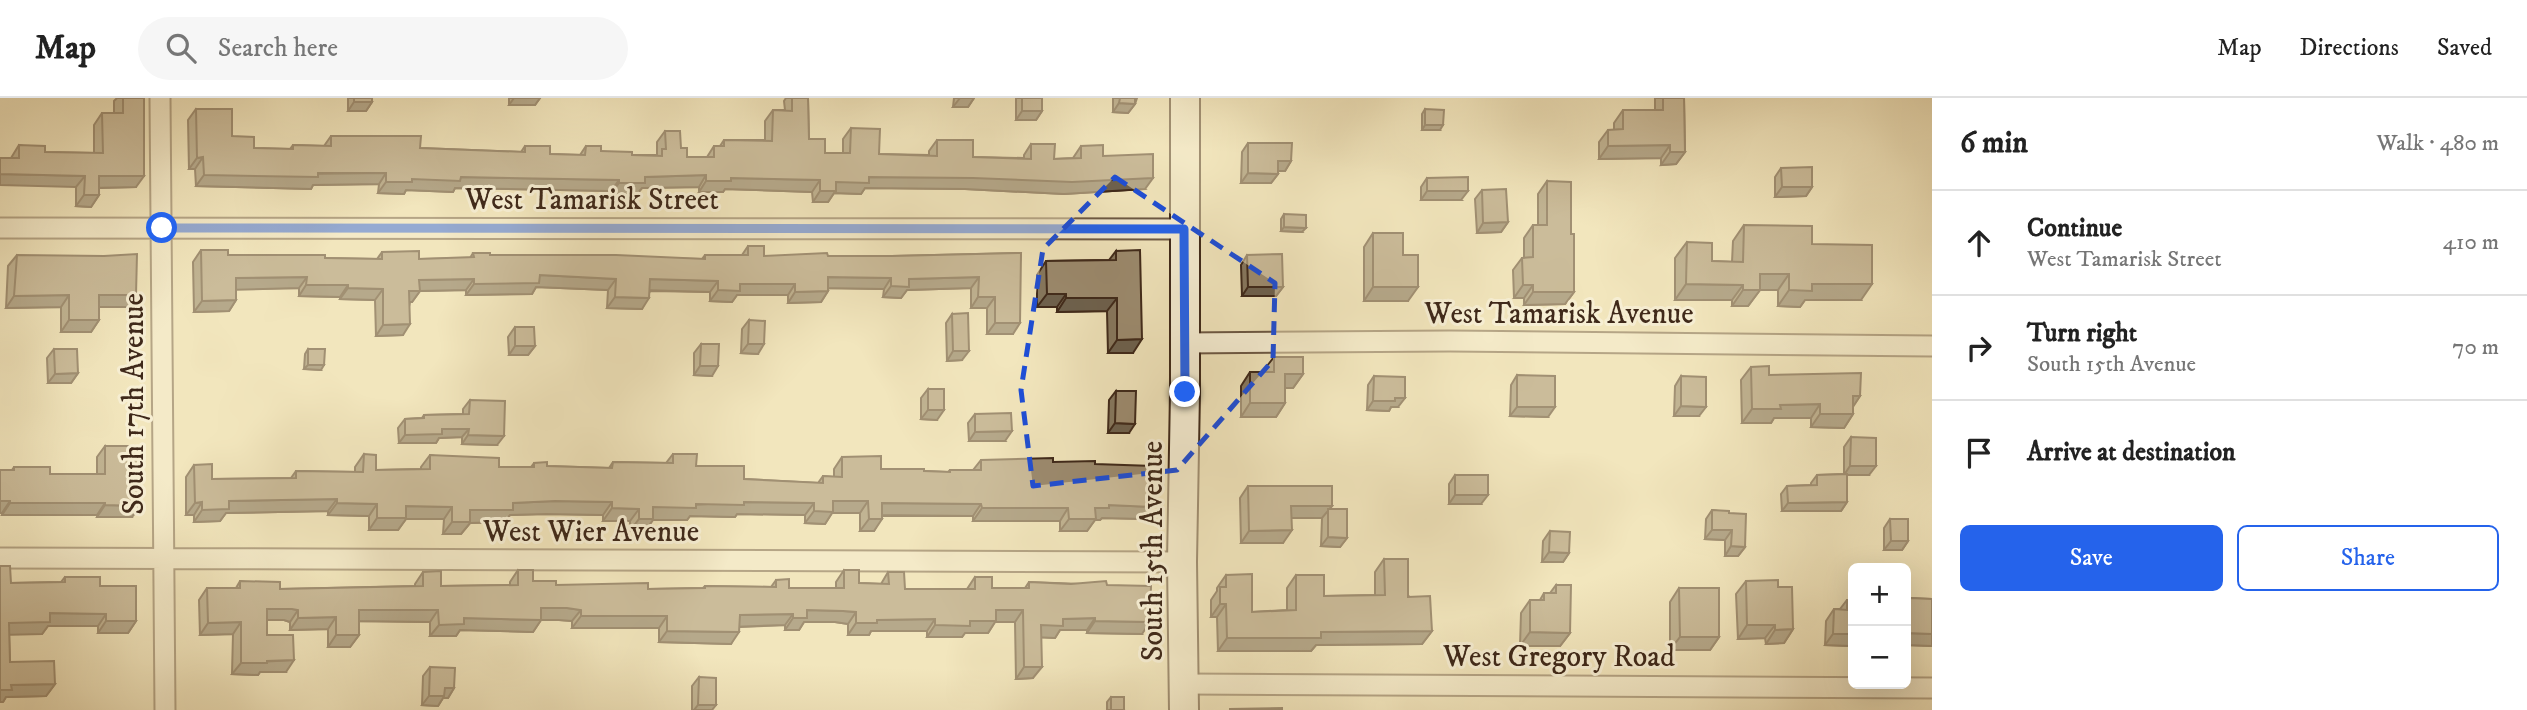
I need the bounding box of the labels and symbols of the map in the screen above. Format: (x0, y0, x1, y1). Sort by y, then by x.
street label: West Tamarisk Street (464, 182, 719, 219)
route start (146, 212, 177, 243)
street label: South 17th Avenue (116, 293, 153, 515)
street label: West Tamarisk Avenue (1423, 296, 1694, 333)
route end (1169, 376, 1200, 407)
street label: South 15th Avenue (1135, 441, 1172, 661)
street label: West Wier Avenue (482, 514, 699, 551)
street label: West Gregory Road (1442, 639, 1675, 676)

